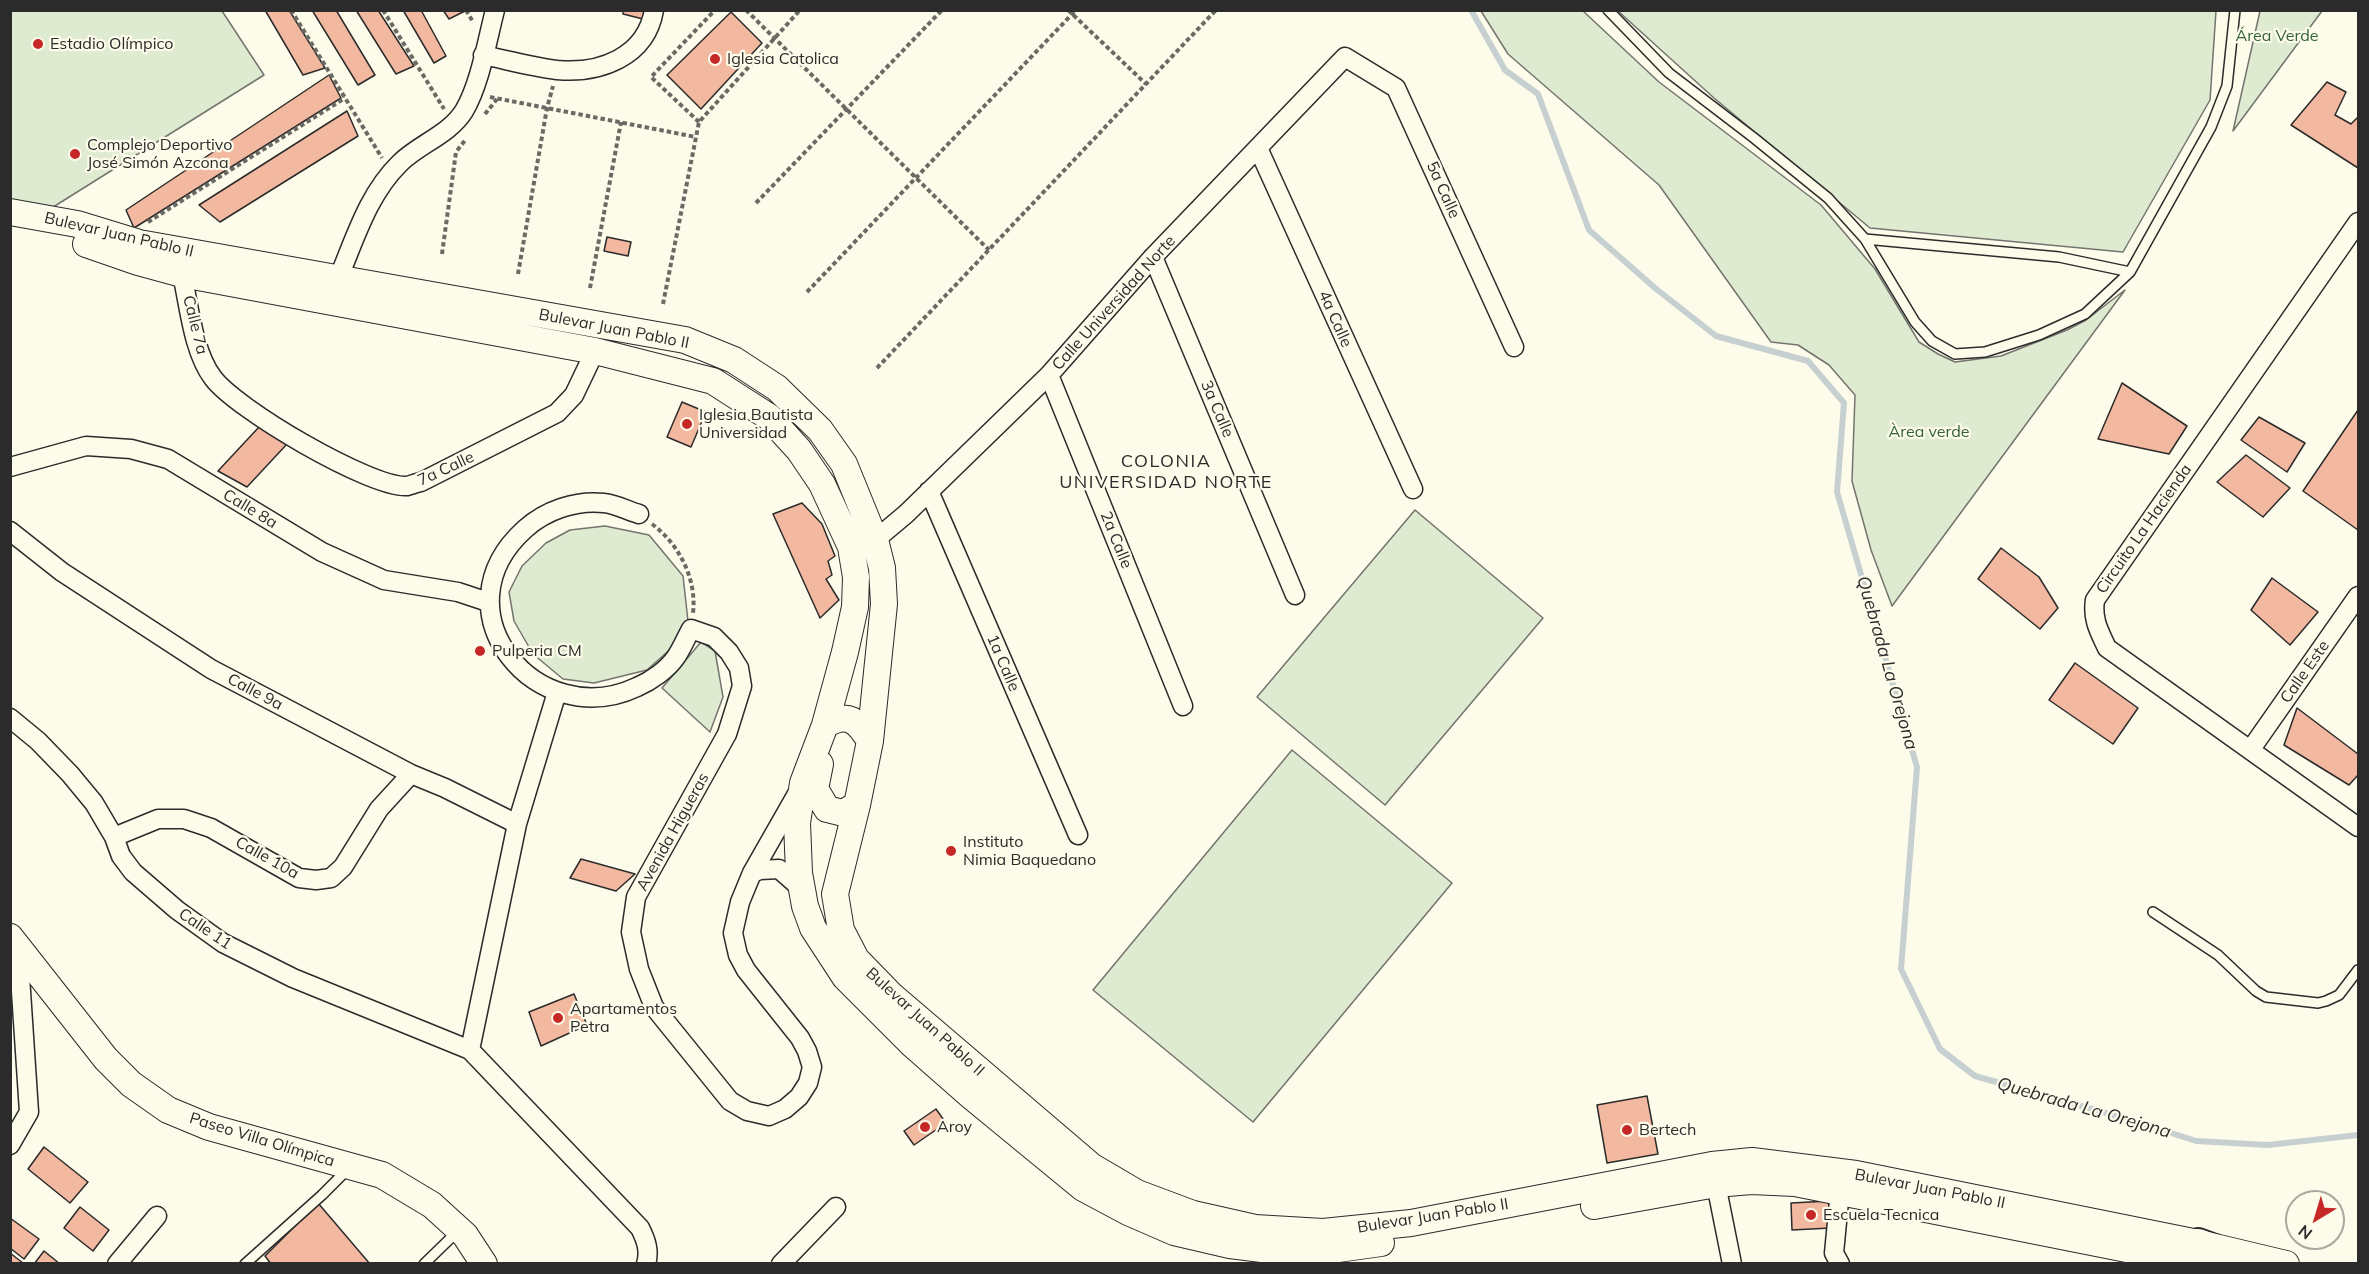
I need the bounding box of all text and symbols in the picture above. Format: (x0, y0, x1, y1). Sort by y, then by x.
park label: Área Verde (2236, 26, 2318, 46)
place label: Estadio Olímpico (50, 34, 173, 54)
marker: Estadio Olímpico (31, 37, 45, 51)
place label: Iglesia Catolica (727, 49, 839, 69)
marker: Iglesia Catolica (708, 52, 722, 66)
place label: Complejo Deportivo José Simón Azcona (87, 135, 232, 173)
marker: Complejo Deportivo José Simón Azcona (68, 147, 82, 161)
street label: 5a Calle (1422, 159, 1464, 221)
street label: Bulevar Juan Pablo II (42, 208, 196, 262)
street label: Calle Universidad Norte (1048, 232, 1180, 374)
street label: 4a Calle (1314, 288, 1356, 350)
street label: Calle 7a (178, 294, 212, 356)
street label: Bulevar Juan Pablo II (537, 305, 691, 353)
street label: 3a Calle (1196, 378, 1238, 440)
place label: Iglesia Bautista Universidad (699, 405, 813, 443)
marker: Iglesia Bautista Universidad (680, 417, 694, 431)
park label: Àrea verde (1888, 422, 1970, 442)
street label: 7a Calle (415, 448, 477, 490)
district label: COLONIA UNIVERSIDAD NORTE (1059, 451, 1273, 494)
street label: Circuito La Hacienda (2092, 461, 2196, 597)
street label: Calle 8a (219, 485, 281, 533)
street label: 2a Calle (1096, 509, 1136, 571)
water label: Quebrada La Orejona (1852, 574, 1922, 752)
street label: 1a Calle (982, 632, 1024, 694)
street label: Calle Este (2276, 637, 2334, 707)
place label: Pulperia CM (492, 641, 582, 661)
marker: Pulperia CM (473, 644, 487, 658)
street label: Calle 9a (224, 669, 286, 715)
street label: Avenida Higueras (633, 770, 713, 894)
place label: Instituto Nimia Baquedano (963, 832, 1096, 870)
street label: Calle 10a (232, 833, 302, 883)
marker: Instituto Nimia Baquedano (944, 844, 958, 858)
street label: Calle 11 (175, 904, 235, 954)
street label: Bulevar Juan Pablo II (862, 964, 988, 1080)
place label: Apartamentos Petra (570, 999, 677, 1037)
marker: Apartamentos Petra (551, 1011, 565, 1025)
water label: Quebrada La Orejona (1995, 1073, 2173, 1143)
street label: Paseo Villa Olímpica (187, 1109, 337, 1171)
place label: Aroy (937, 1117, 972, 1137)
marker: Aroy (918, 1120, 932, 1134)
place label: Bertech (1639, 1120, 1696, 1140)
marker: Bertech (1620, 1123, 1634, 1137)
street label: Bulevar Juan Pablo II (1853, 1165, 2007, 1213)
north arrow (2285, 1190, 2345, 1250)
street label: Bulevar Juan Pablo II (1356, 1195, 1510, 1237)
place label: Escuela Tecnica (1823, 1205, 1939, 1225)
marker: Escuela Tecnica (1804, 1208, 1818, 1222)
text: N (2294, 1221, 2316, 1244)

